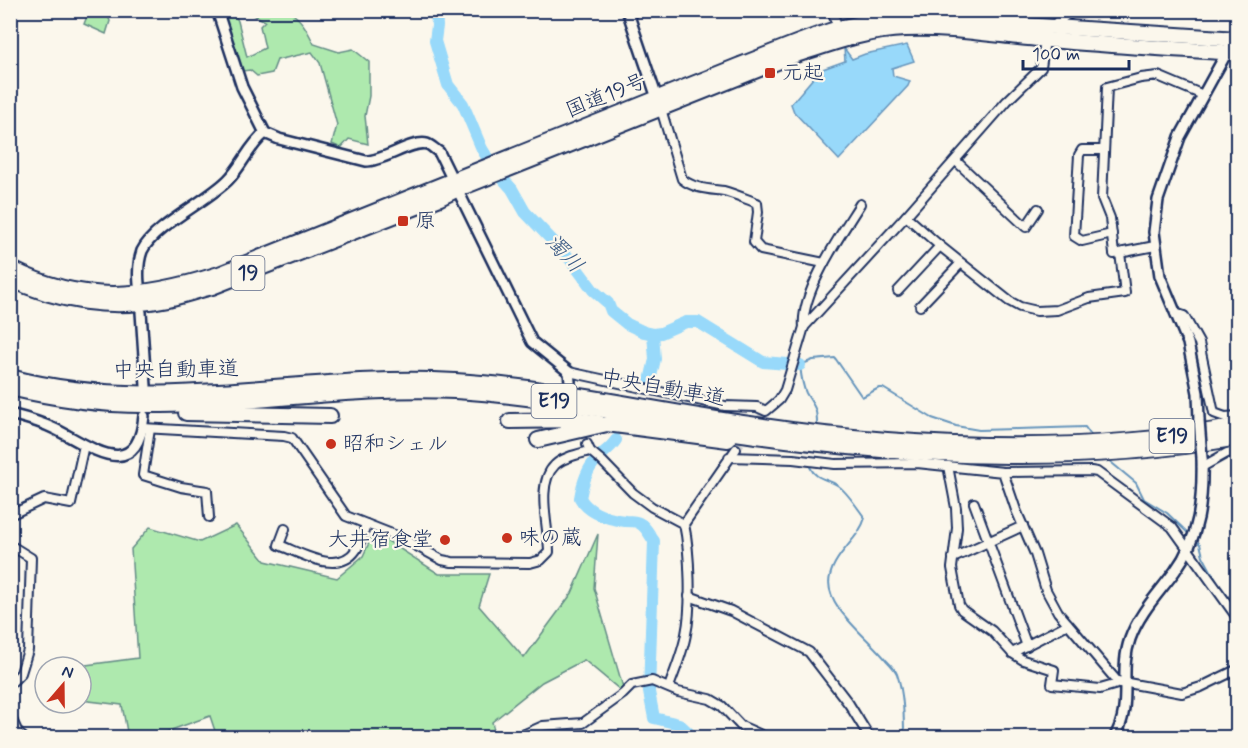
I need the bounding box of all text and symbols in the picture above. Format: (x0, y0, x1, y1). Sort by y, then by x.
scale bar (1023, 33, 1130, 71)
text: 100 m (1032, 43, 1080, 67)
place label: 元起 (782, 59, 824, 87)
marker: 元起 (763, 66, 777, 80)
street label: 国道19号 (561, 67, 651, 125)
place label: 原 (415, 207, 436, 235)
marker: 原 (396, 214, 410, 228)
water label: 濁川 (539, 228, 589, 280)
road number: 19 (232, 256, 264, 290)
street label: 中央自動車道 (113, 355, 239, 385)
street label: 中央自動車道 (599, 363, 727, 413)
road number: E19 (532, 384, 576, 418)
road number: E19 (1150, 419, 1194, 453)
place label: 昭和シェル (343, 430, 448, 458)
marker: 昭和シェル (324, 437, 338, 451)
place label: 味の蔵 (519, 524, 582, 552)
place label: 大井宿食堂 (328, 526, 433, 554)
marker: 味の蔵 (500, 531, 514, 545)
marker: 大井宿食堂 (438, 533, 452, 547)
north arrow (33, 655, 93, 715)
text: N (59, 661, 76, 684)

